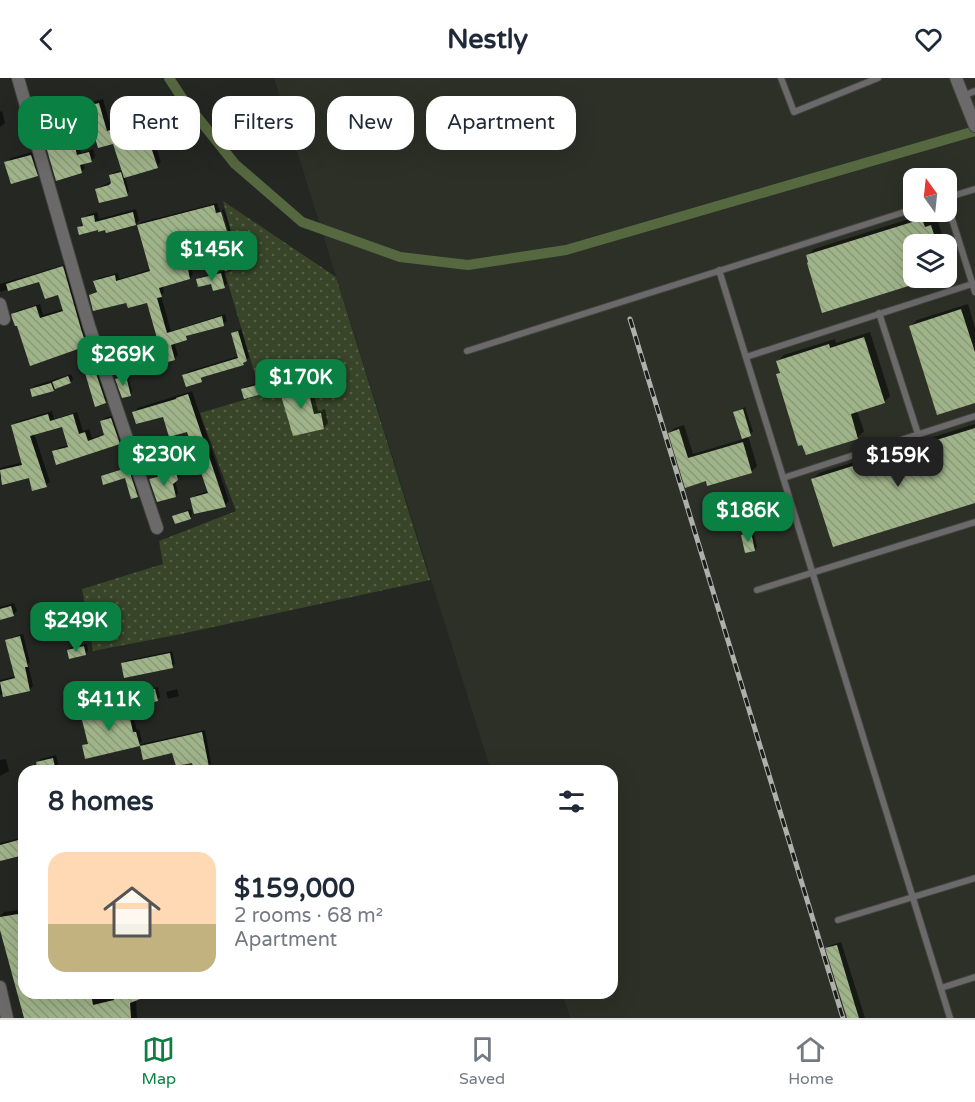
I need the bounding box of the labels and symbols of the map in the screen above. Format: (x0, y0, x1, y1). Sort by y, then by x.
north arrow (903, 168, 957, 222)
pin: $145K (170, 231, 254, 282)
pin: $269K (81, 336, 165, 387)
pin: $170K (259, 359, 343, 410)
pin: $230K (122, 436, 206, 487)
pin: $159K (856, 437, 940, 488)
pin: $186K (706, 492, 790, 543)
pin: $249K (34, 602, 118, 653)
pin: $411K (67, 681, 151, 732)

